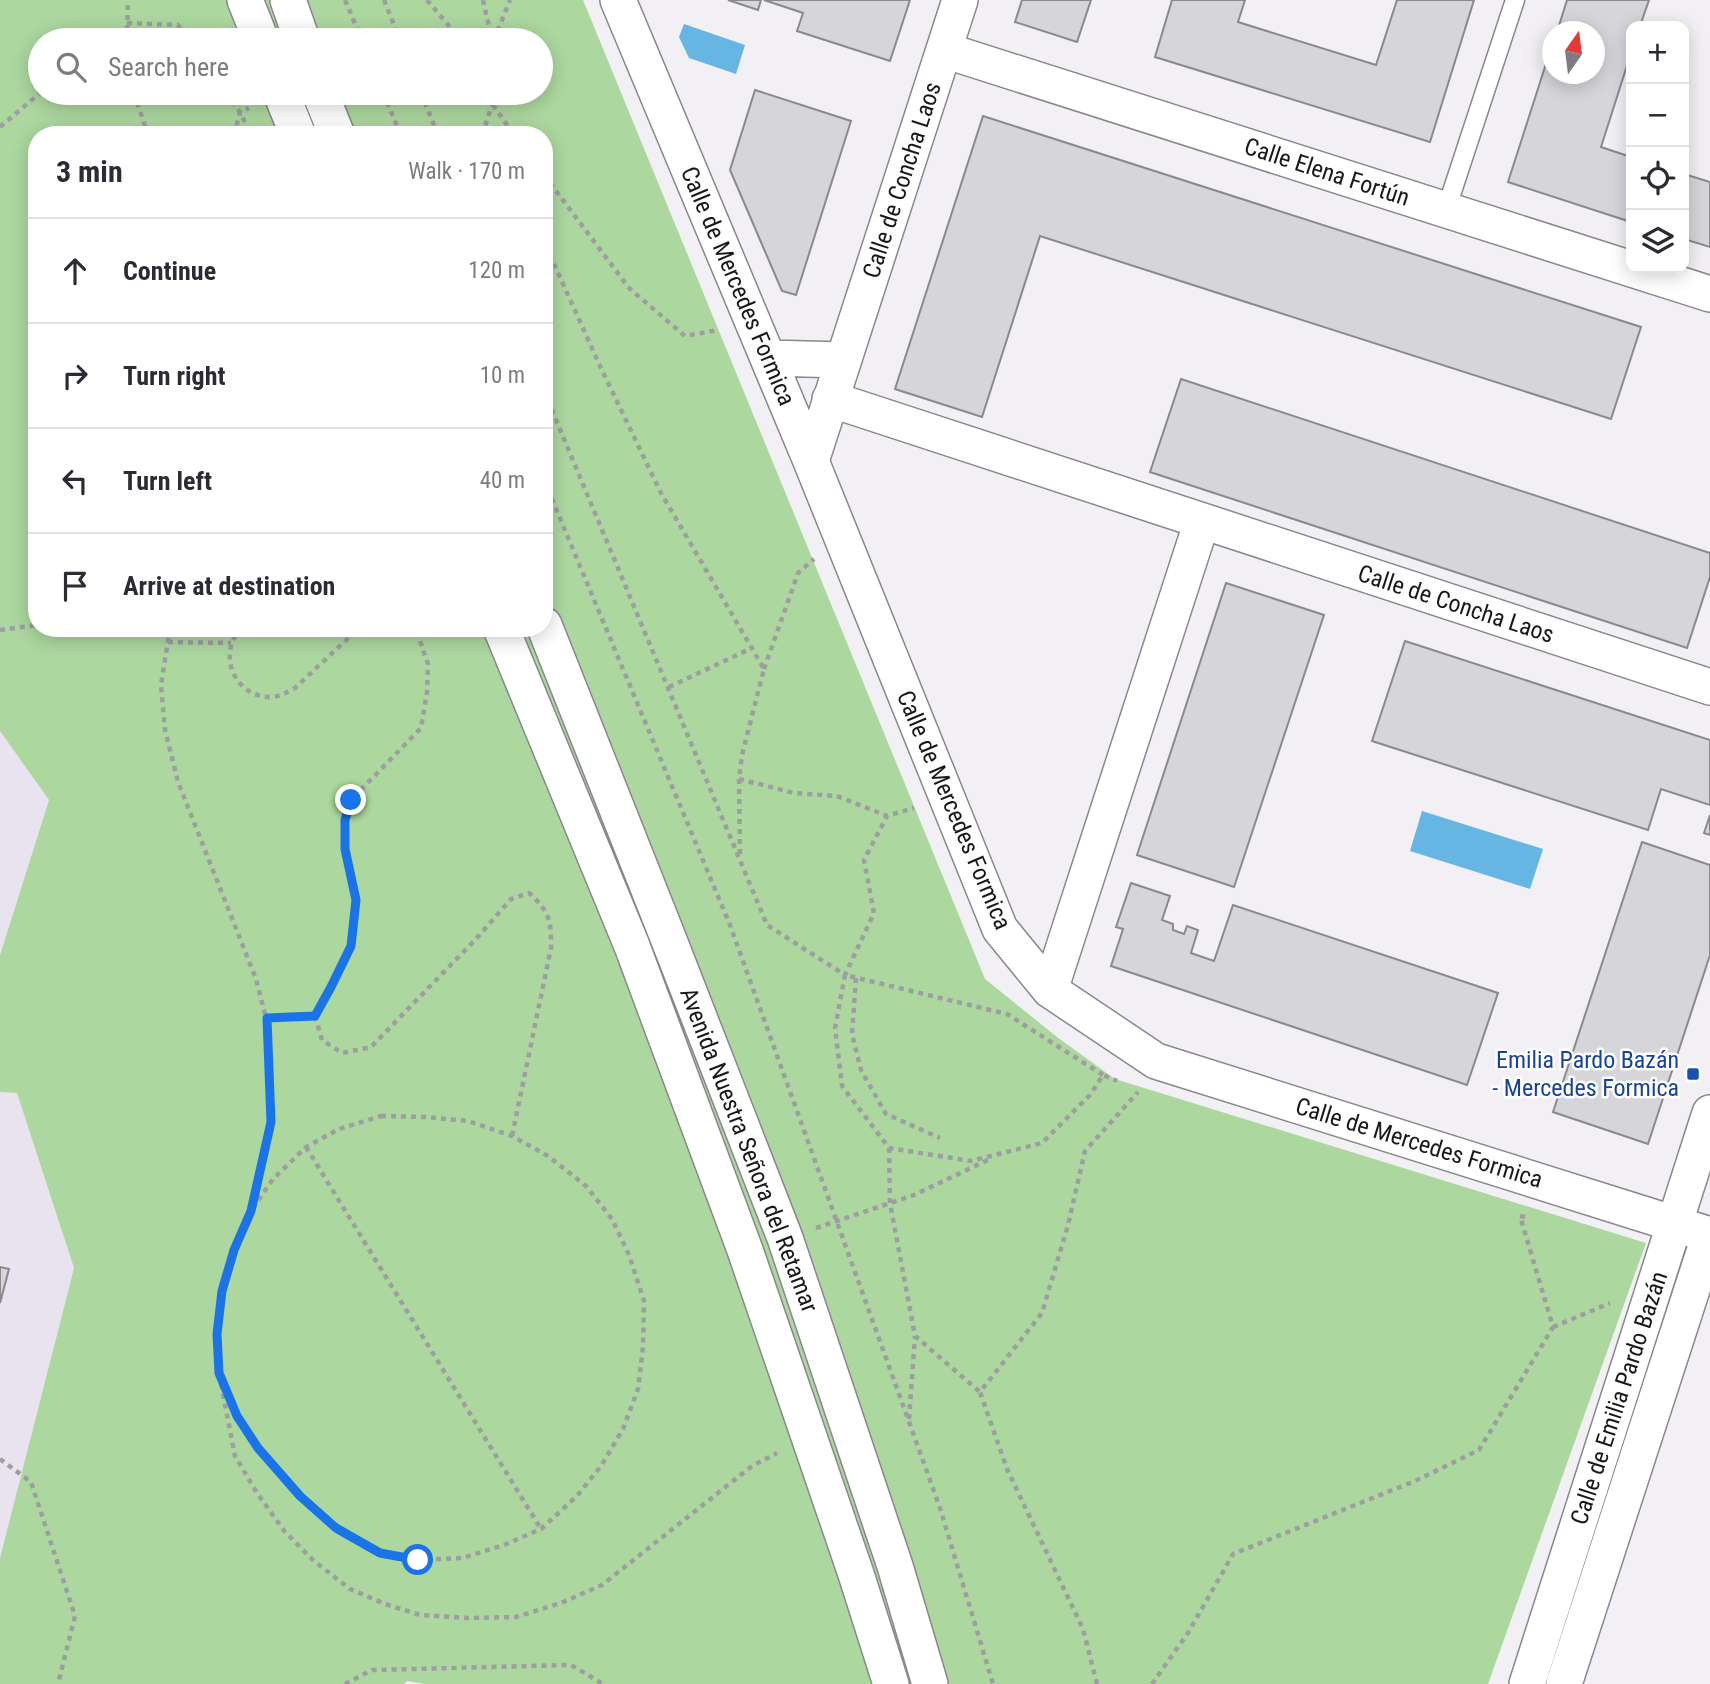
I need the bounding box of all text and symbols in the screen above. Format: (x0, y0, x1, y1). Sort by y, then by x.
north arrow (1542, 21, 1605, 84)
map controls (1626, 21, 1689, 273)
button: + (1626, 21, 1689, 84)
search box (28, 28, 553, 105)
icon: search (52, 48, 90, 86)
text: Search here (108, 52, 229, 82)
street label: Calle de Concha Laos (857, 78, 947, 282)
button: − (1626, 84, 1689, 147)
street label: Calle Elena Fortún (1241, 132, 1413, 212)
button: locate (1626, 147, 1689, 210)
text: 3 min (56, 154, 123, 189)
text: Walk · 170 m (408, 158, 525, 185)
street label: Calle de Mercedes Formica (675, 162, 801, 410)
button: layers (1626, 210, 1689, 273)
icon: ahead (56, 252, 94, 290)
text: Continue (123, 256, 216, 286)
text: 120 m (468, 257, 525, 284)
icon: right (56, 357, 94, 395)
text: Turn right (123, 361, 225, 391)
text: 10 m (480, 362, 525, 389)
icon: left (56, 462, 94, 500)
text: Turn left (123, 466, 212, 496)
text: 40 m (480, 467, 525, 494)
street label: Calle de Concha Laos (1354, 559, 1558, 649)
icon: arrive (56, 567, 94, 605)
text: Arrive at destination (123, 571, 335, 601)
street label: Calle de Mercedes Formica (891, 686, 1017, 934)
route end (335, 784, 366, 815)
street label: Avenida Nuestra Señora del Retamar (674, 984, 824, 1316)
place label: Emilia Pardo Bazán - Mercedes Formica (1492, 1046, 1679, 1102)
marker: Emilia Pardo Bazán - Mercedes Formica (1685, 1066, 1701, 1082)
street label: Calle de Mercedes Formica (1292, 1092, 1546, 1194)
street label: Calle de Emilia Pardo Bazán (1565, 1268, 1673, 1528)
route start (402, 1544, 433, 1575)

